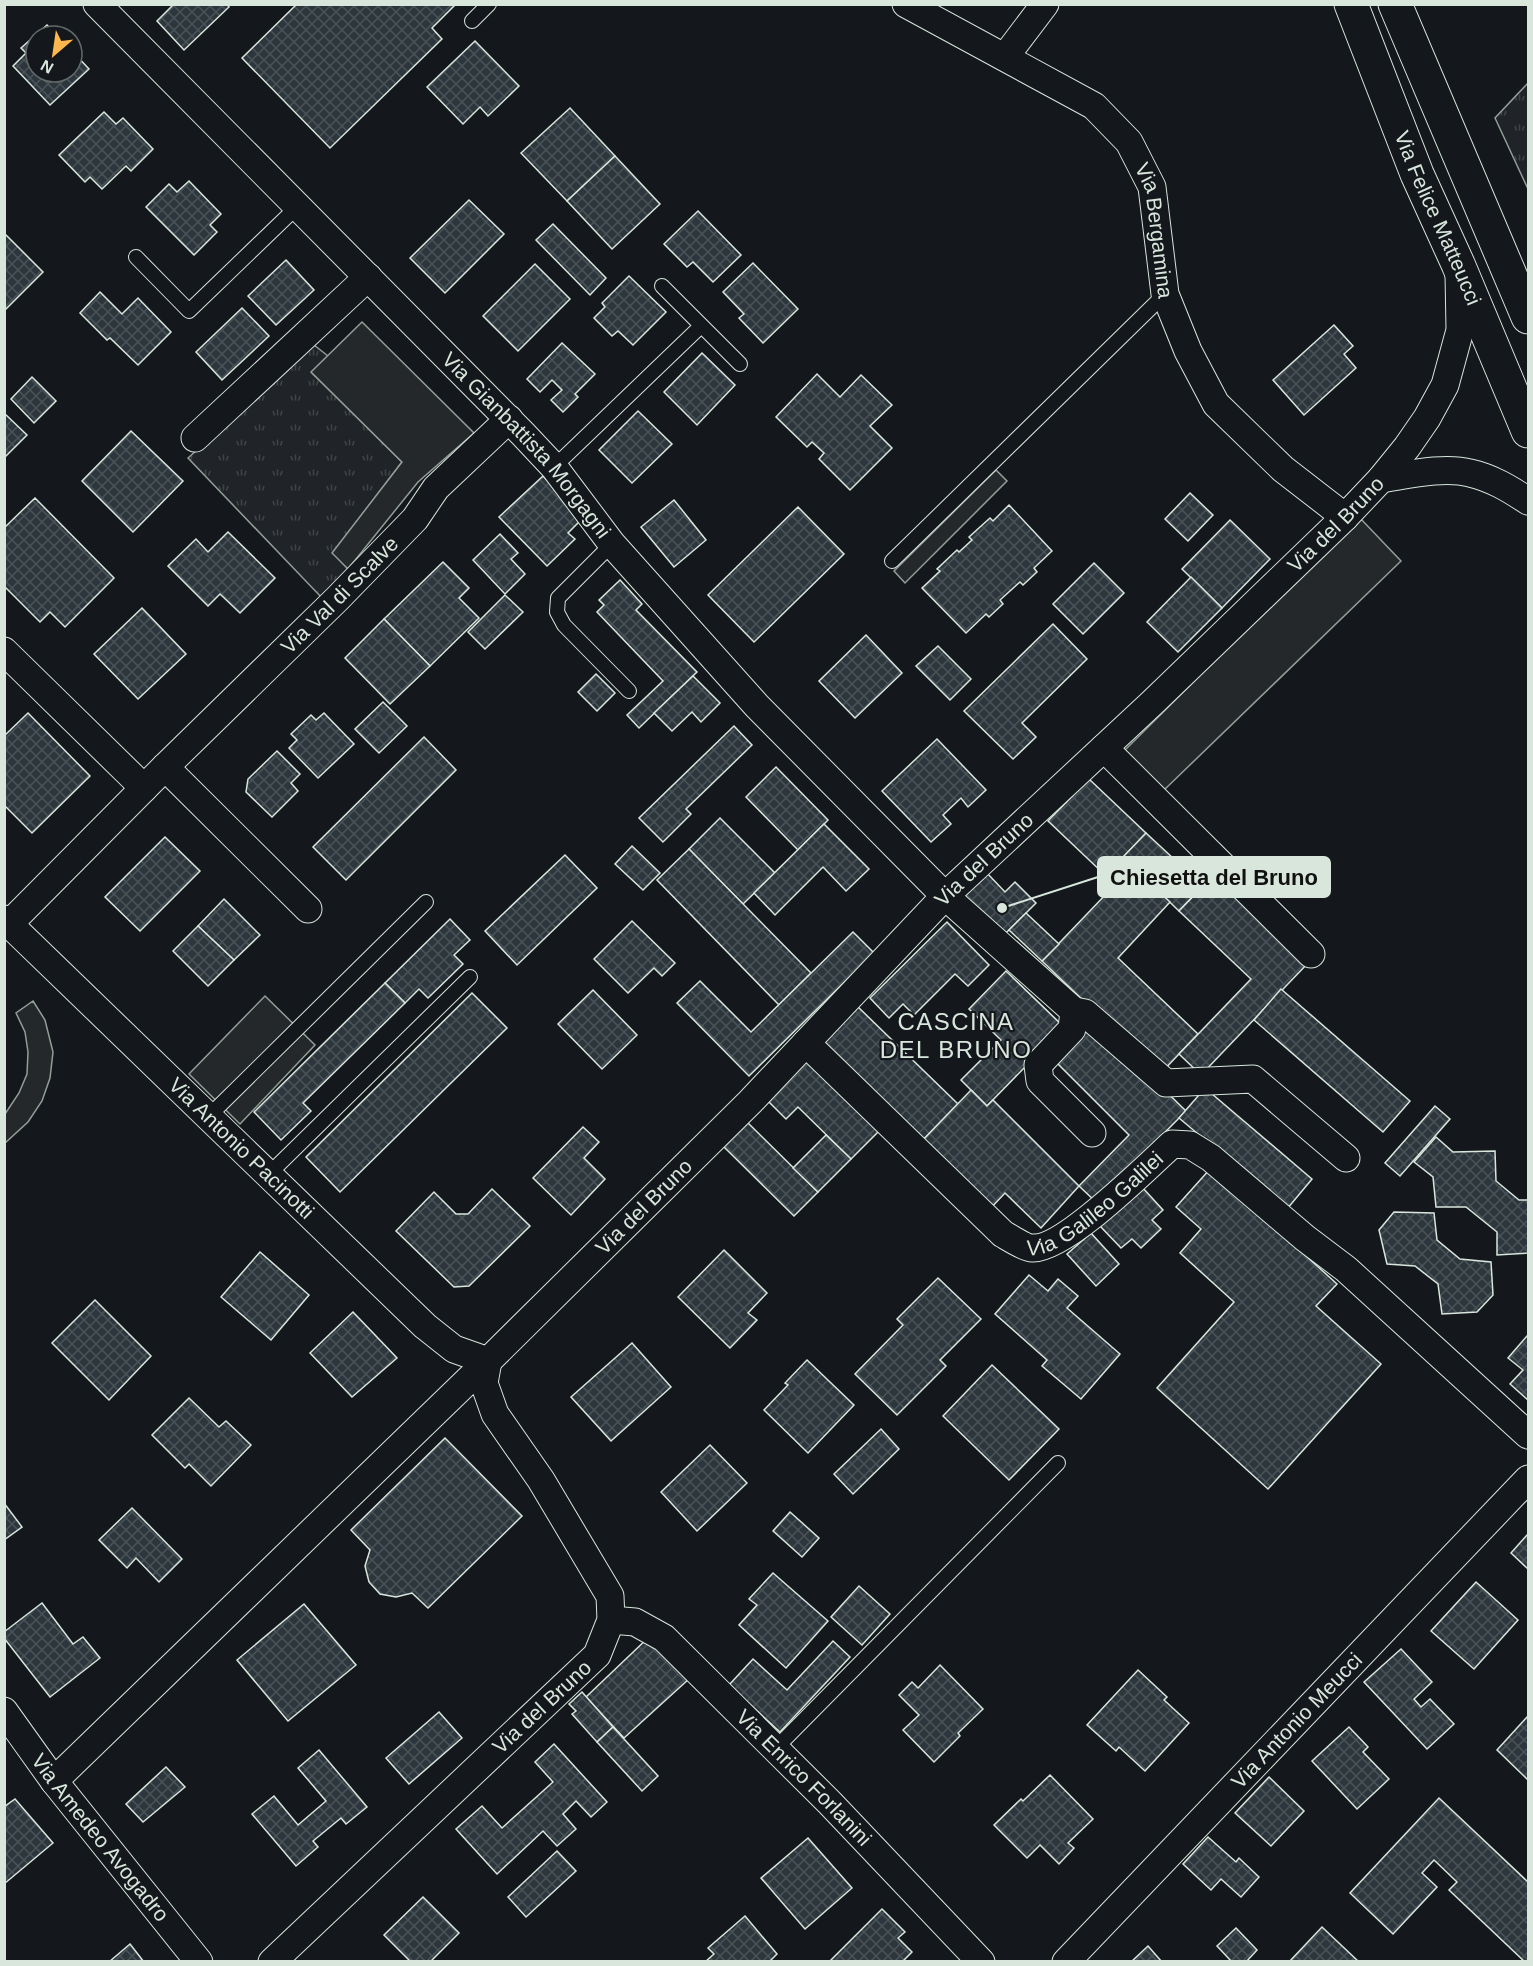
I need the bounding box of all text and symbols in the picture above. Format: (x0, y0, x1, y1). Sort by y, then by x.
north arrow (24, 24, 84, 84)
text: N (38, 56, 56, 77)
street label: Via Felice Matteucci (1390, 128, 1486, 308)
street label: Via Bergamina (1131, 159, 1177, 300)
street label: Via Gianbattista Morgagni (438, 347, 615, 542)
street label: Via del Bruno (1283, 472, 1388, 577)
street label: Via Val di Scalve (276, 532, 402, 658)
street label: Via del Bruno (930, 808, 1037, 911)
callout: Chiesetta del Bruno (1098, 857, 1330, 897)
text: Chiesetta del Bruno (1110, 865, 1318, 890)
district label: CASCINA DEL BRUNO (880, 1008, 1032, 1063)
street label: Via Antonio Pacinotti (164, 1073, 319, 1223)
street label: Via Galileo Galilei (1026, 1147, 1167, 1259)
street label: Via del Bruno (591, 1154, 696, 1259)
street label: Via Antonio Meucci (1227, 1648, 1366, 1793)
street label: Via del Bruno (488, 1655, 595, 1758)
street label: Via Enrico Forlanini (732, 1705, 876, 1850)
street label: Via Amedeo Avogadro (27, 1749, 174, 1926)

